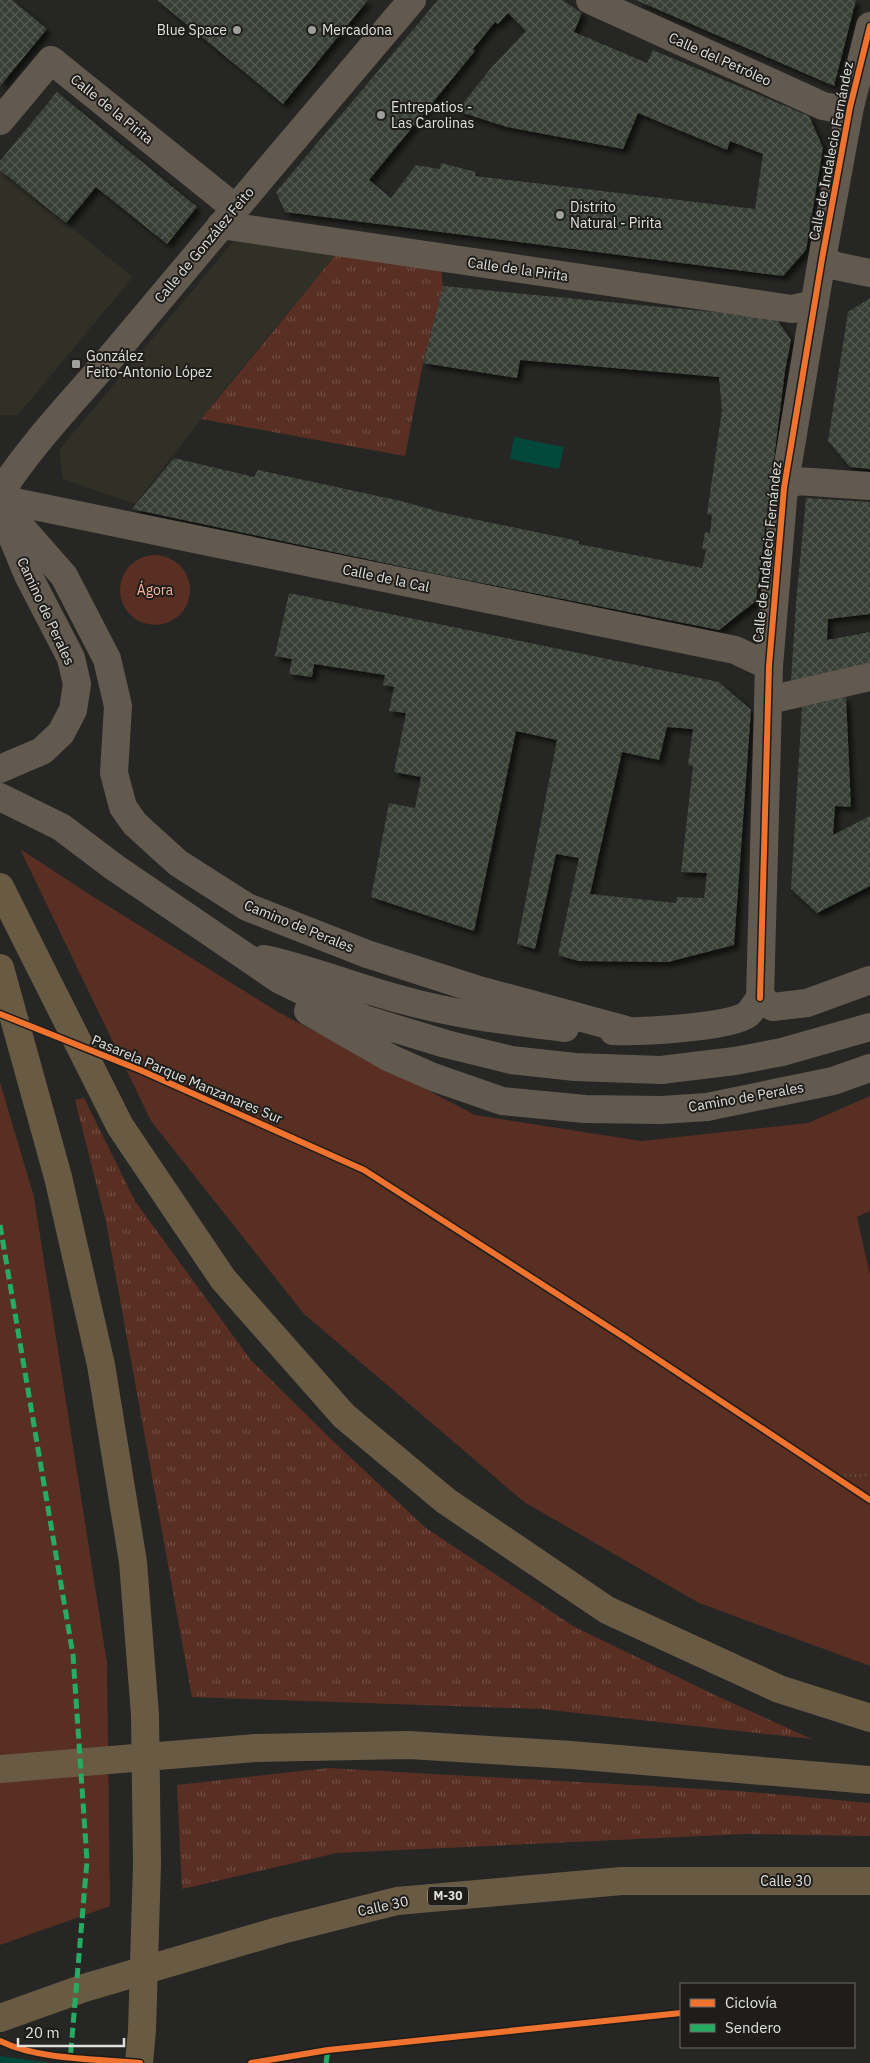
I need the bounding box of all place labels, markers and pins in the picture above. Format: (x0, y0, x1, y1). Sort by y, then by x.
place label: Blue Space (157, 21, 227, 39)
place label: Mercadona (322, 21, 393, 39)
marker: Blue Space (231, 24, 243, 36)
marker: Mercadona (306, 24, 318, 36)
place label: Entrepatios - Las Carolinas (391, 98, 474, 132)
marker: Entrepatios - Las Carolinas (375, 109, 387, 121)
place label: Distrito Natural - Pirita (570, 198, 662, 232)
marker: Distrito Natural - Pirita (554, 209, 566, 221)
place label: González Feito-Antonio López (86, 347, 212, 381)
marker: González Feito-Antonio López (70, 358, 82, 370)

